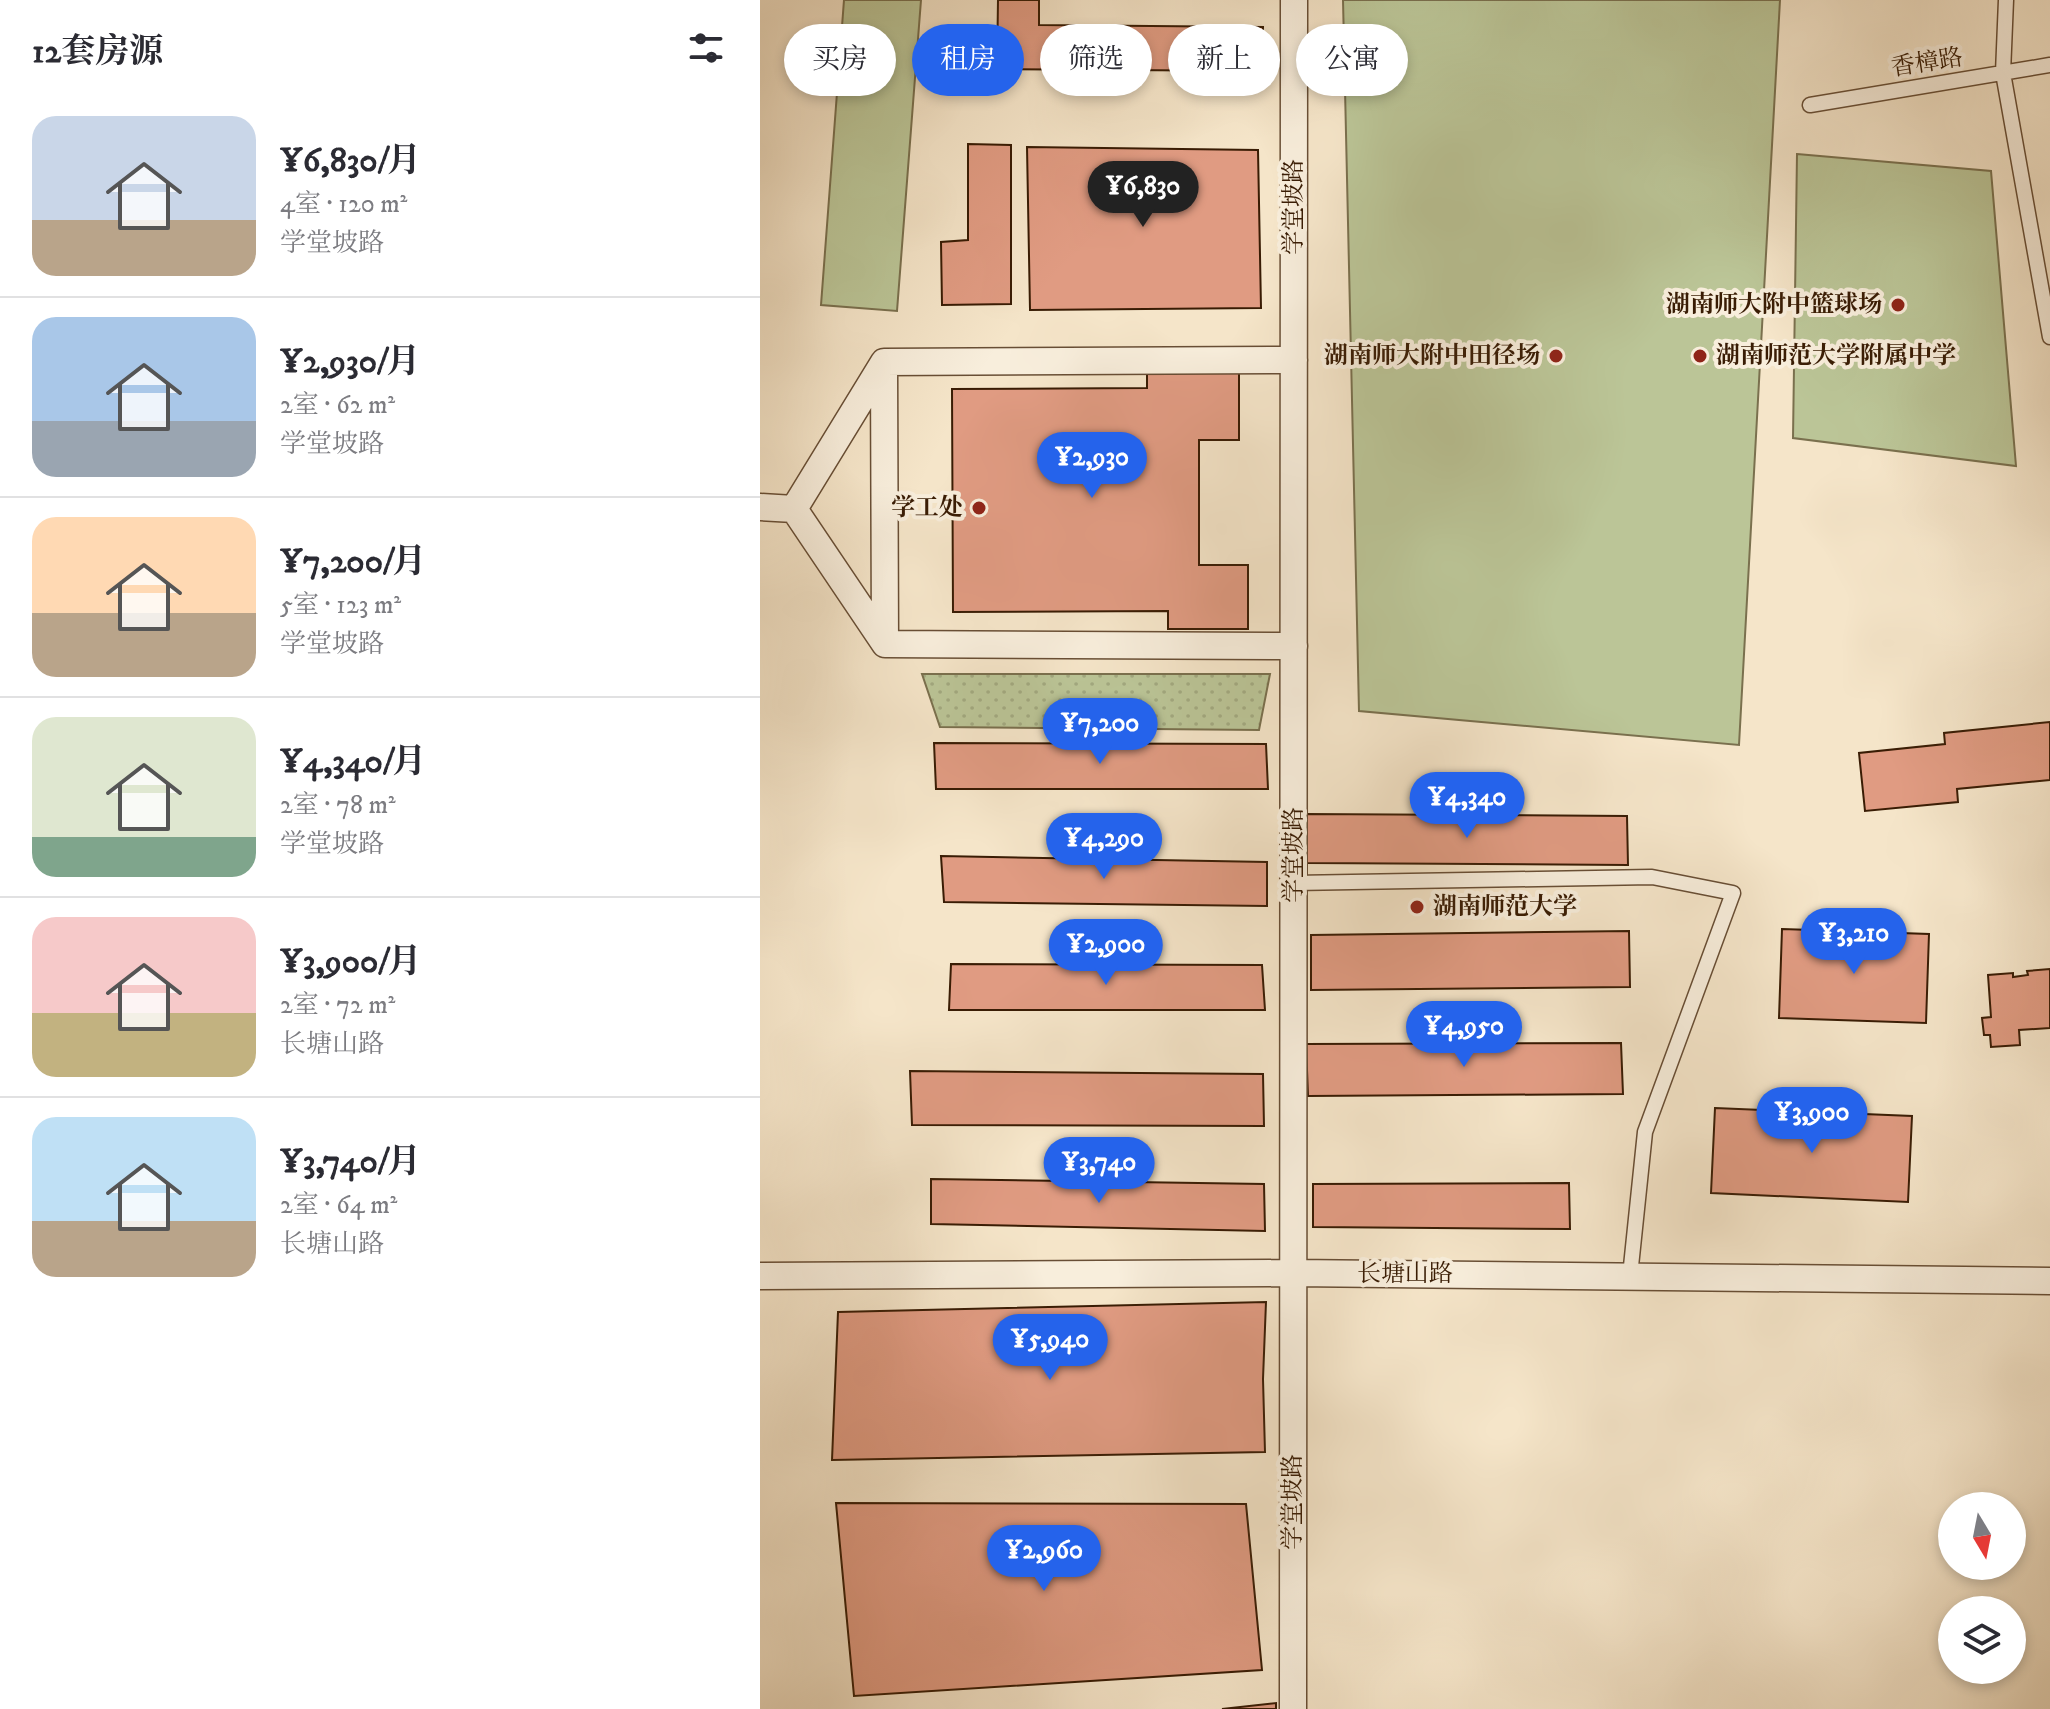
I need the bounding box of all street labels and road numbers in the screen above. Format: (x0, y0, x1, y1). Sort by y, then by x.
street label: 香樟路 (1889, 43, 1965, 83)
street label: 学堂坡路 (1279, 159, 1309, 255)
street label: 学堂坡路 (1279, 807, 1309, 903)
street label: 长塘山路 (1357, 1259, 1453, 1289)
street label: 学堂坡路 (1278, 1454, 1308, 1550)

